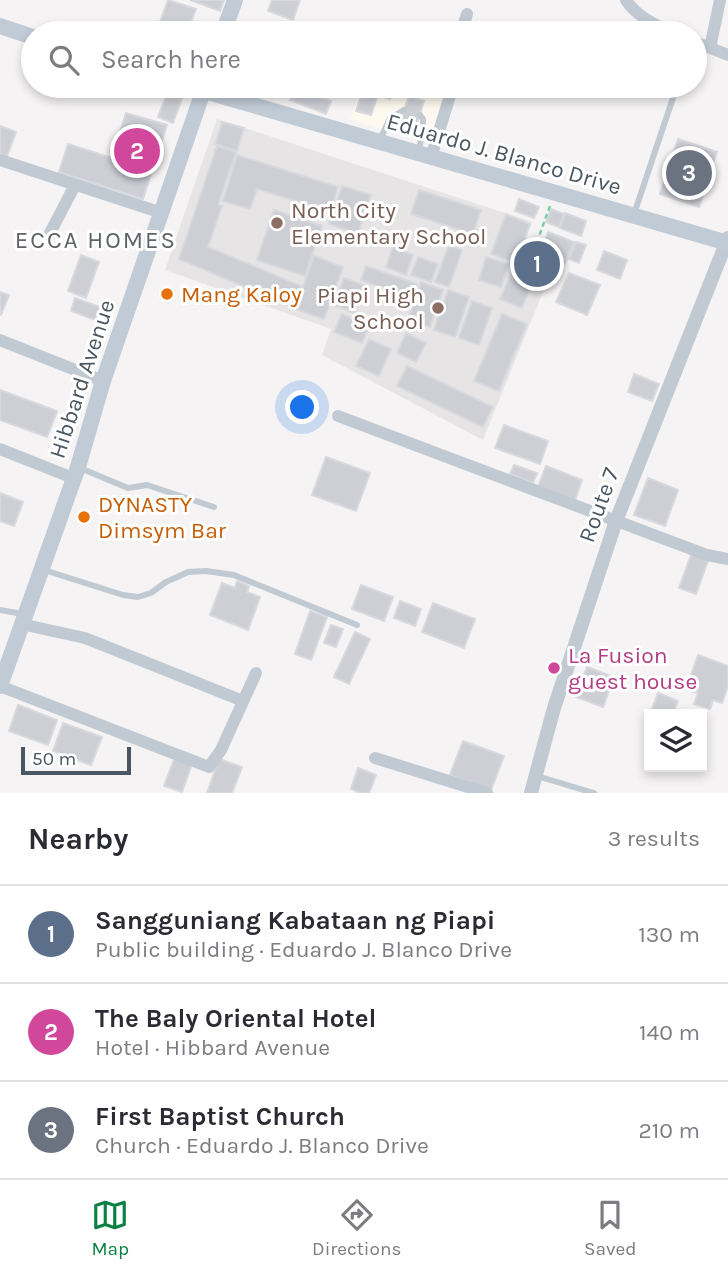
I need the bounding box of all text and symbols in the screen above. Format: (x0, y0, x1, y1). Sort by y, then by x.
search box (21, 21, 707, 98)
icon: search (45, 41, 83, 79)
text: Search here (101, 44, 241, 75)
street label: Eduardo J. Blanco Drive (384, 108, 624, 200)
pin: 2 (114, 125, 160, 177)
pin: 3 (666, 147, 712, 199)
place label: North City Elementary School (291, 197, 486, 250)
marker: North City Elementary School (269, 215, 285, 231)
district label: ECCA HOMES (15, 226, 177, 254)
pin: 1 (514, 238, 560, 290)
place label: Mang Kaloy (181, 281, 302, 308)
place label: Piapi High School (317, 282, 424, 335)
marker: Mang Kaloy (159, 286, 175, 302)
street label: Hibbard Avenue (44, 296, 120, 462)
marker: Piapi High School (430, 300, 446, 316)
your location (285, 390, 319, 424)
street label: Route 7 (573, 464, 625, 546)
place label: DYNASTY Dimsym Bar (98, 491, 227, 544)
marker: DYNASTY Dimsym Bar (76, 509, 92, 525)
place label: La Fusion guest house (568, 642, 697, 695)
marker: La Fusion guest house (546, 660, 562, 676)
map controls (644, 709, 707, 772)
button: layers (644, 709, 707, 772)
scale bar (21, 744, 131, 776)
text: 50 m (32, 748, 76, 770)
text: Nearby (28, 821, 128, 857)
text: 3 results (608, 825, 700, 852)
text: Sangguniang Kabataan ng Piapi (95, 905, 495, 936)
text: 1 (47, 921, 55, 948)
text: 130 m (638, 921, 700, 948)
text: Public building · Eduardo J. Blanco Drive (95, 936, 512, 963)
text: The Baly Oriental Hotel (95, 1003, 376, 1034)
text: 2 (44, 1019, 58, 1046)
text: 140 m (639, 1019, 700, 1046)
text: Hotel · Hibbard Avenue (95, 1034, 330, 1061)
text: First Baptist Church (95, 1101, 345, 1132)
text: 3 (44, 1117, 58, 1144)
text: 210 m (638, 1117, 700, 1144)
text: Church · Eduardo J. Blanco Drive (95, 1132, 429, 1159)
tab: Map (91, 1196, 129, 1260)
tab: Directions (312, 1196, 401, 1260)
tab: Saved (584, 1196, 637, 1260)

